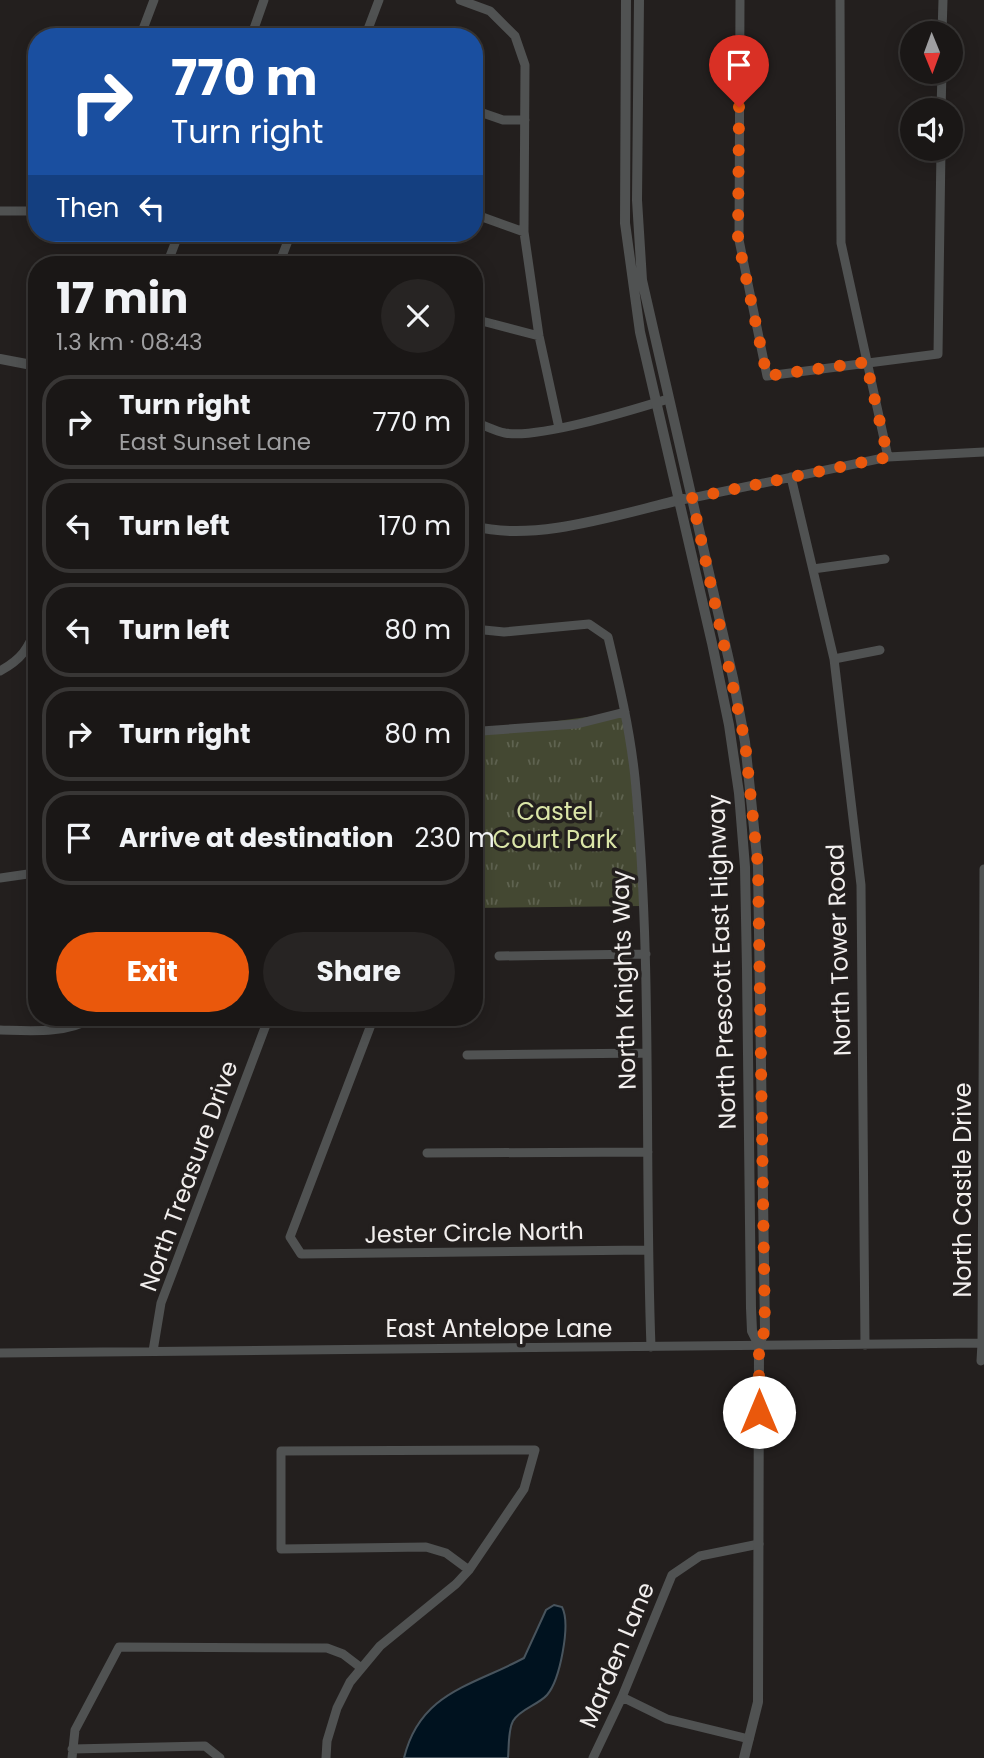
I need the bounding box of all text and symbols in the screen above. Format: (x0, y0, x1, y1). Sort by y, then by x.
north arrow (900, 21, 962, 84)
map controls (900, 21, 963, 161)
pin (709, 35, 769, 107)
text: 770 m (171, 44, 318, 112)
icon: arrive (720, 46, 758, 84)
icon: right (56, 56, 147, 147)
button: sound (900, 98, 963, 161)
text: Turn right (171, 109, 323, 154)
icon: left (133, 189, 171, 227)
text: Then (56, 190, 119, 226)
text: 17 min (56, 269, 188, 328)
button: close (381, 279, 455, 353)
text: 1.3 km · 08:43 (56, 326, 202, 358)
text: Turn right (119, 387, 251, 423)
icon: right (60, 403, 98, 441)
text: 770 m (373, 404, 451, 440)
text: East Sunset Lane (119, 426, 311, 458)
icon: left (60, 507, 98, 545)
text: Turn left (119, 508, 230, 544)
text: 170 m (378, 508, 451, 544)
icon: left (60, 611, 98, 649)
text: Turn left (119, 612, 230, 648)
text: 80 m (385, 612, 451, 648)
icon: right (60, 715, 98, 753)
text: Turn right (119, 716, 251, 752)
text: 80 m (385, 716, 451, 752)
street label: North Prescott East Highway (699, 793, 744, 1130)
park label: Castel Court Park (493, 795, 618, 856)
icon: arrive (60, 819, 98, 857)
text: Arrive at destination (119, 820, 394, 856)
text: 230 m (415, 820, 495, 856)
street label: North Tower Road (818, 843, 859, 1057)
street label: North Knights Way (603, 869, 644, 1090)
button: Exit (56, 932, 249, 1012)
button: Share (263, 932, 455, 1012)
street label: North Treasure Drive (131, 1056, 246, 1296)
street label: North Castle Drive (946, 1082, 979, 1298)
street label: Jester Circle North (364, 1214, 584, 1251)
street label: East Antelope Lane (386, 1312, 612, 1345)
position arrow (722, 1375, 796, 1449)
street label: Marden Lane (571, 1577, 662, 1733)

